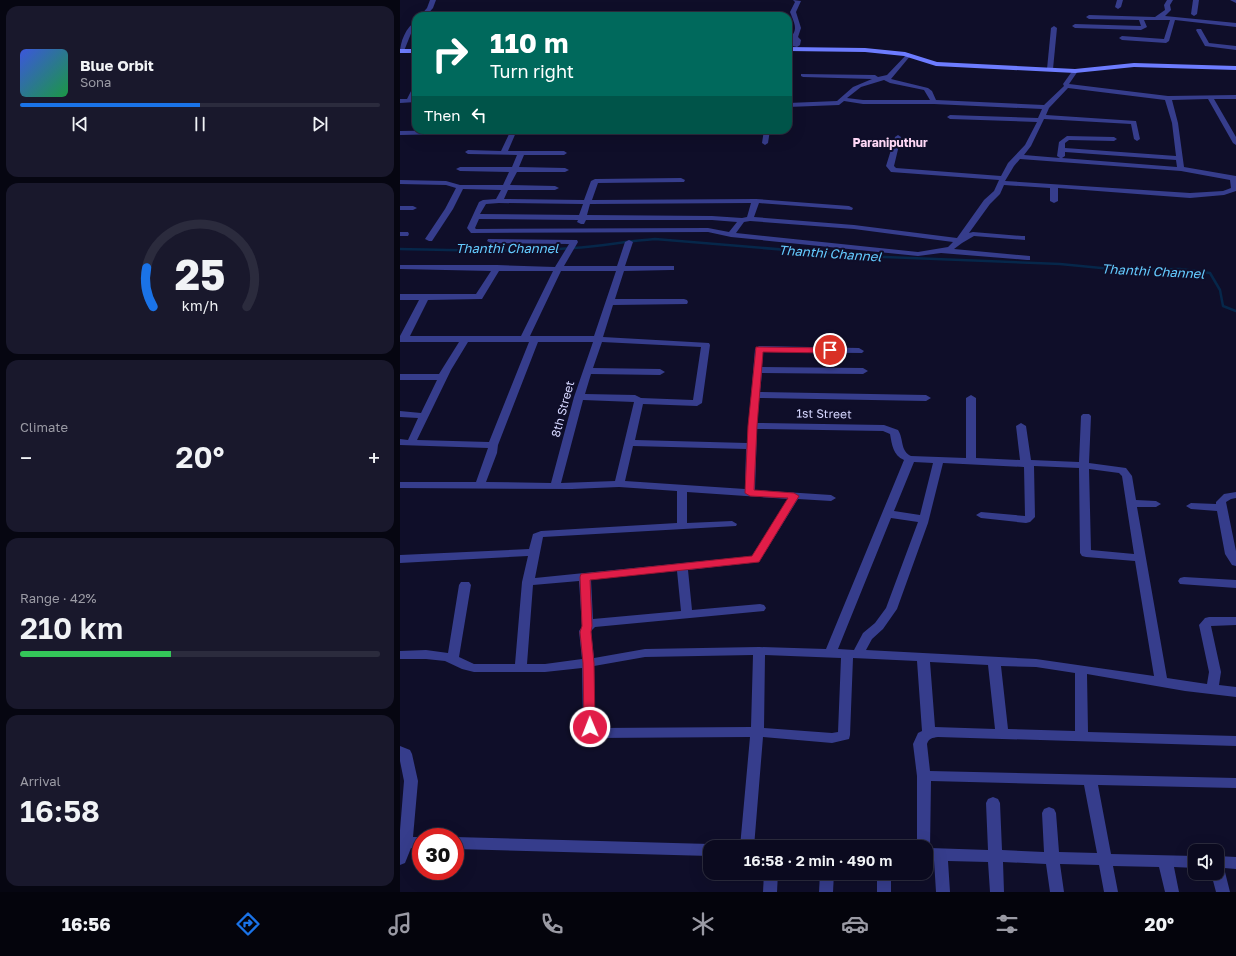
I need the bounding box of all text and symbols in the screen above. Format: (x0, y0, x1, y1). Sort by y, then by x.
text: 110 m (490, 26, 569, 59)
icon: right (424, 28, 476, 80)
text: Blue Orbit (80, 56, 154, 74)
text: Turn right (490, 60, 574, 82)
text: Sona (80, 74, 111, 90)
icon: left (468, 104, 490, 126)
text: Then (424, 106, 460, 124)
icon: previous (69, 113, 91, 135)
icon: pause (189, 113, 211, 135)
icon: next (309, 113, 331, 135)
district label: Paraniputhur (852, 135, 928, 150)
water label: Thanthi Channel (455, 240, 559, 256)
water label: Thanthi Channel (778, 241, 883, 265)
text: 25 (175, 249, 225, 299)
water label: Thanthi Channel (1101, 260, 1206, 282)
text: km/h (182, 296, 218, 313)
pin (813, 333, 847, 367)
icon: arrive (819, 339, 841, 361)
street label: 8th Street (548, 379, 577, 439)
street label: 1st Street (796, 406, 852, 421)
text: Climate (20, 419, 68, 435)
text: 20° (176, 439, 224, 475)
text: − (20, 444, 32, 471)
text: + (368, 444, 380, 471)
text: Range · 42% (20, 590, 96, 606)
text: 210 km (20, 610, 123, 646)
position arrow (569, 706, 611, 748)
text: Arrival (20, 773, 61, 789)
text: 16:58 (20, 793, 100, 829)
speed limit sign: 30 (412, 828, 464, 880)
map controls (1188, 844, 1224, 880)
button: sound (1188, 844, 1224, 880)
text: 16:58 · 2 min · 490 m (744, 851, 892, 869)
icon: directions (234, 910, 262, 938)
icon: music (386, 910, 414, 938)
icon: phone (538, 910, 566, 938)
icon: climate (689, 910, 717, 938)
icon: car (841, 910, 869, 938)
icon: filters (993, 910, 1021, 938)
text: 16:56 (62, 913, 111, 935)
text: 20° (1144, 913, 1174, 935)

